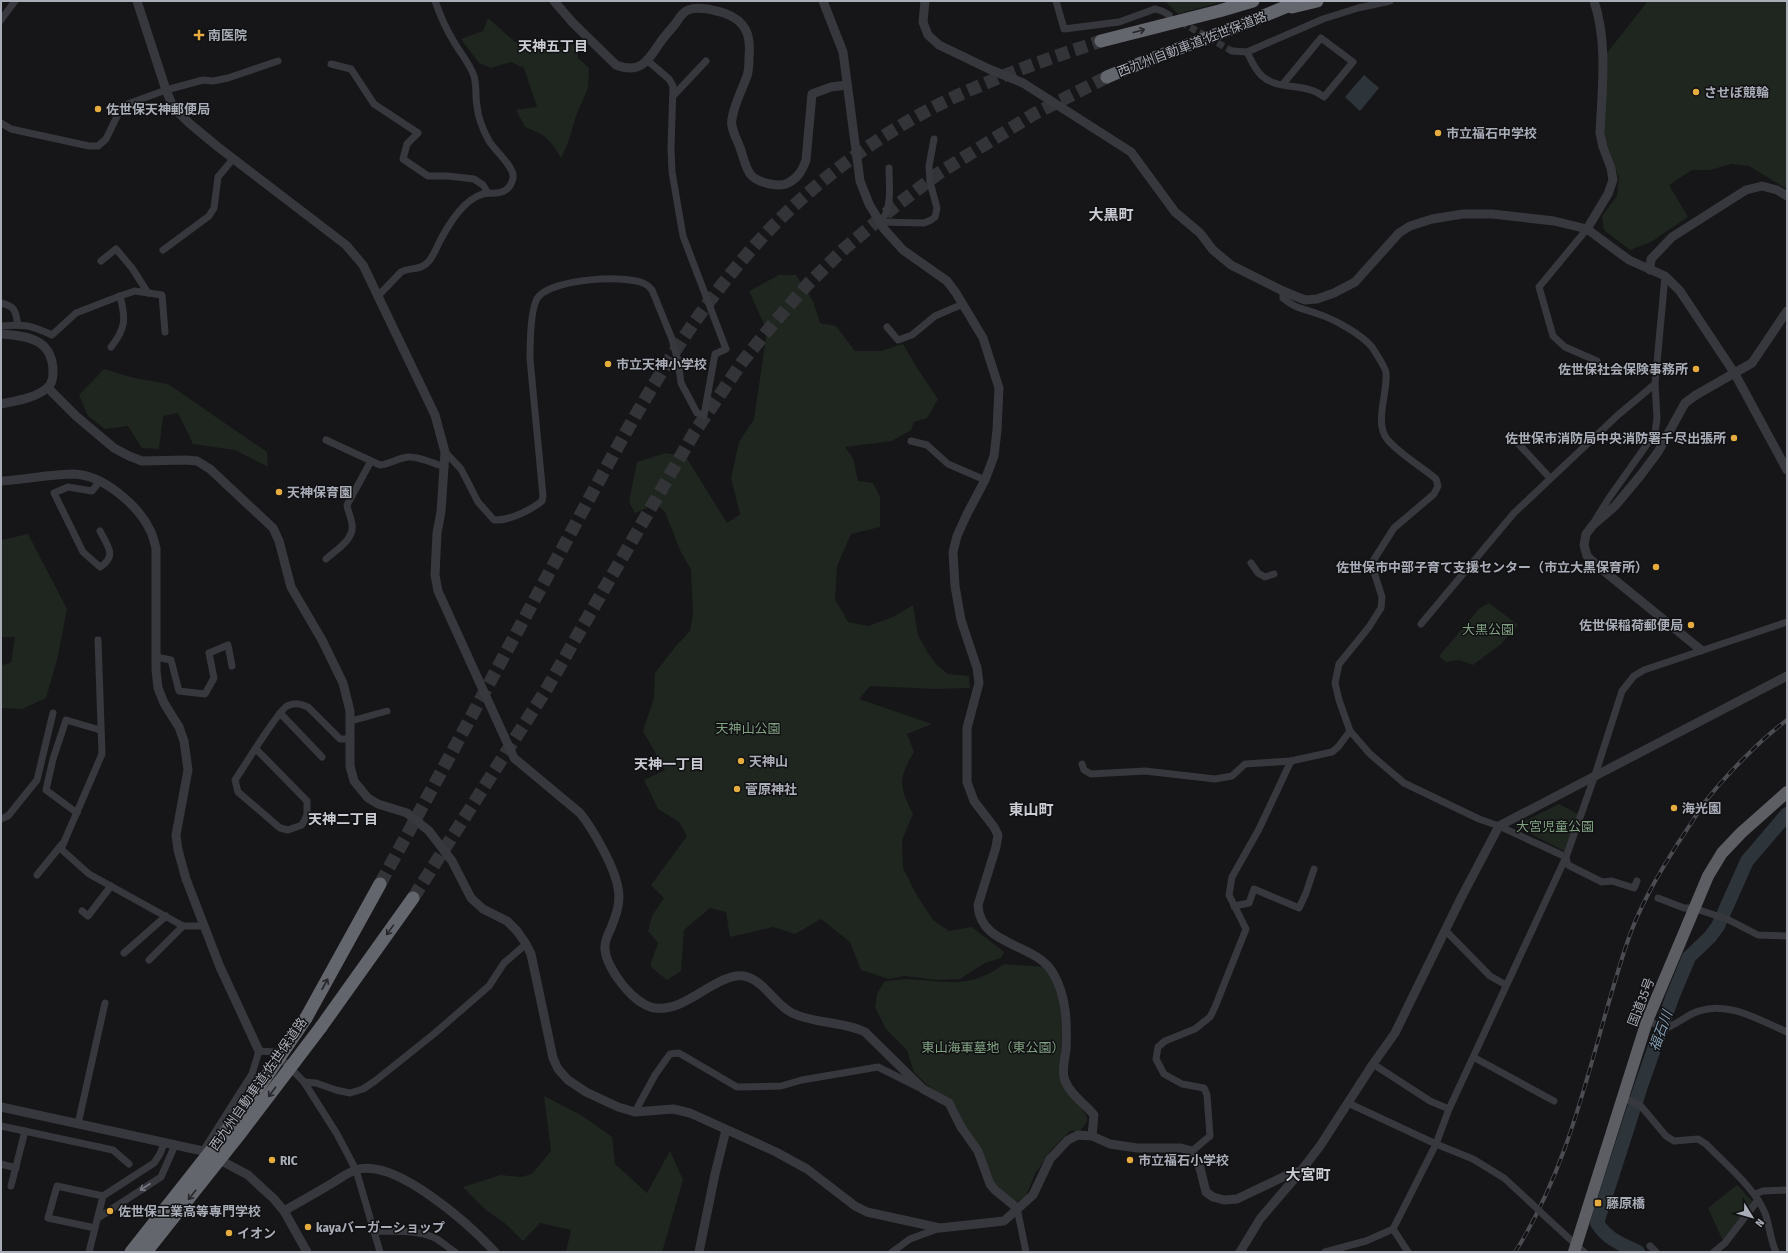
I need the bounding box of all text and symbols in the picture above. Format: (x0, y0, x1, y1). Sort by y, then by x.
street label: 西九州自動車道;佐世保道路 (1115, 9, 1269, 79)
one-way arrow (1132, 27, 1145, 34)
place label: 南医院 (208, 28, 247, 43)
marker: 南医院 (193, 29, 205, 41)
district label: 天神五丁目 (518, 38, 588, 55)
place label: させぼ競輪 (1704, 85, 1769, 100)
marker: させぼ競輪 (1691, 87, 1701, 97)
place label: 佐世保天神郵便局 (106, 102, 210, 117)
marker: 佐世保天神郵便局 (93, 104, 103, 114)
place label: 市立福石中学校 (1446, 126, 1537, 141)
marker: 市立福石中学校 (1433, 128, 1443, 138)
district label: 大黒町 (1088, 206, 1134, 224)
place label: 市立天神小学校 (616, 357, 707, 372)
marker: 市立天神小学校 (603, 359, 613, 369)
place label: 佐世保社会保険事務所 (1558, 362, 1688, 377)
marker: 佐世保社会保険事務所 (1691, 364, 1701, 374)
place label: 佐世保市消防局中央消防署千尽出張所 (1505, 431, 1726, 446)
marker: 佐世保市消防局中央消防署千尽出張所 (1729, 433, 1739, 443)
place label: 天神保育園 (287, 485, 352, 500)
marker: 天神保育園 (274, 487, 284, 497)
place label: 佐世保市中部子育て支援センター（市立大黒保育所） (1336, 560, 1648, 575)
marker: 佐世保市中部子育て支援センター（市立大黒保育所） (1651, 562, 1661, 572)
place label: 佐世保稲荷郵便局 (1579, 618, 1683, 633)
marker: 佐世保稲荷郵便局 (1686, 620, 1696, 630)
park label: 大黒公園 (1462, 622, 1514, 637)
park label: 天神山公園 (715, 721, 781, 736)
place label: 天神山 (749, 754, 788, 769)
district label: 天神一丁目 (634, 756, 704, 773)
marker: 天神山 (736, 756, 746, 766)
place label: 菅原神社 (745, 782, 797, 797)
marker: 菅原神社 (732, 784, 742, 794)
district label: 東山町 (1008, 801, 1054, 819)
place label: 海光園 (1682, 801, 1721, 816)
marker: 海光園 (1669, 803, 1679, 813)
district label: 天神二丁目 (308, 811, 378, 828)
park label: 大宮児童公園 (1516, 819, 1594, 834)
one-way arrow (386, 924, 395, 935)
street label: 国道35号 (1625, 976, 1657, 1028)
one-way arrow (322, 978, 330, 990)
water label: 福石川 (1646, 1006, 1677, 1054)
street label: 西九州自動車道;佐世保道路 (206, 1015, 310, 1153)
park label: 東山海軍墓地（東公園） (921, 1040, 1065, 1055)
one-way arrow (268, 1087, 276, 1098)
place label: RIC (280, 1153, 298, 1168)
place label: 市立福石小学校 (1138, 1153, 1229, 1168)
marker: RIC (267, 1155, 277, 1165)
marker: 市立福石小学校 (1125, 1155, 1135, 1165)
district label: 大宮町 (1285, 1166, 1331, 1184)
one-way arrow (140, 1183, 151, 1191)
one-way arrow (187, 1189, 196, 1200)
place label: 藤原橋 (1606, 1196, 1645, 1211)
north arrow (1732, 1197, 1772, 1237)
marker: 藤原橋 (1593, 1198, 1603, 1208)
place label: 佐世保工業高等専門学校 (118, 1204, 261, 1219)
marker: 佐世保工業高等専門学校 (105, 1206, 115, 1216)
text: N (1752, 1216, 1767, 1229)
place label: kayaバーガーショップ (316, 1220, 445, 1235)
marker: kayaバーガーショップ (303, 1222, 313, 1232)
place label: イオン (237, 1226, 276, 1241)
marker: イオン (224, 1228, 234, 1238)

